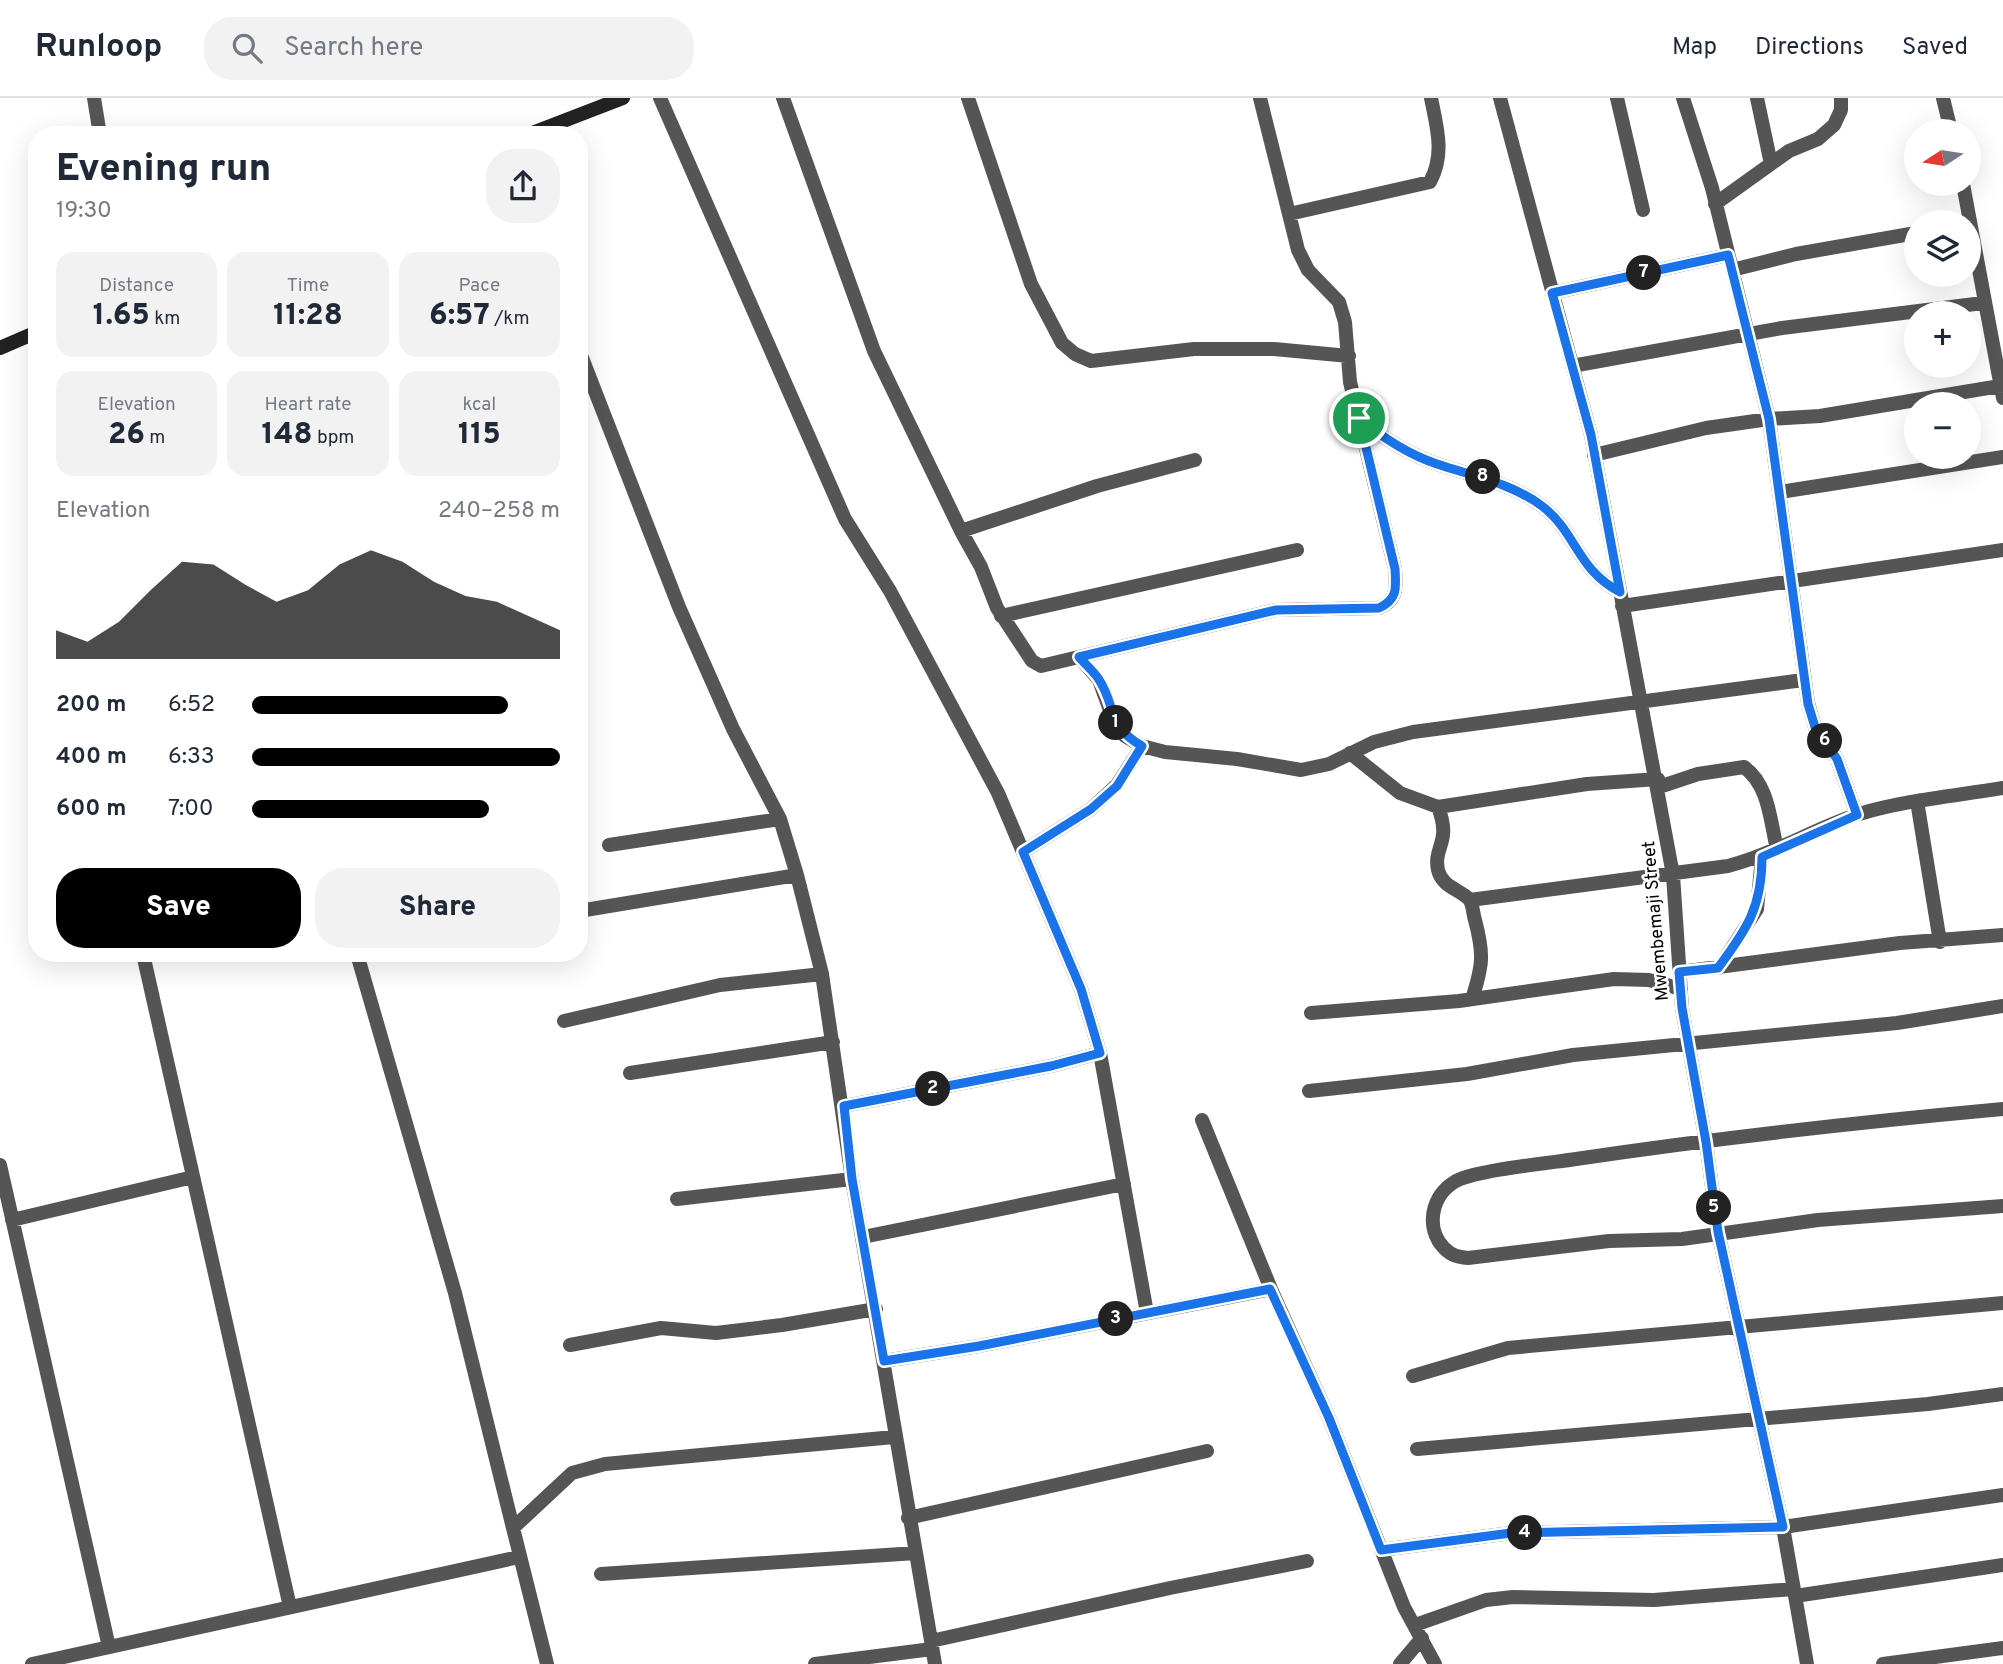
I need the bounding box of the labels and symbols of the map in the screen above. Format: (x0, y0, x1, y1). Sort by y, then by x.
north arrow (1904, 119, 1981, 196)
pin: 7 (1626, 256, 1662, 290)
pin (1329, 388, 1389, 448)
pin: 8 (1466, 460, 1500, 494)
pin: 1 (1098, 706, 1134, 740)
pin: 6 (1808, 724, 1842, 758)
street label: Mwembemaji Street (1638, 840, 1675, 1002)
pin: 2 (916, 1072, 950, 1107)
pin: 5 (1696, 1190, 1732, 1226)
pin: 3 (1098, 1302, 1134, 1336)
pin: 4 (1508, 1516, 1542, 1550)

